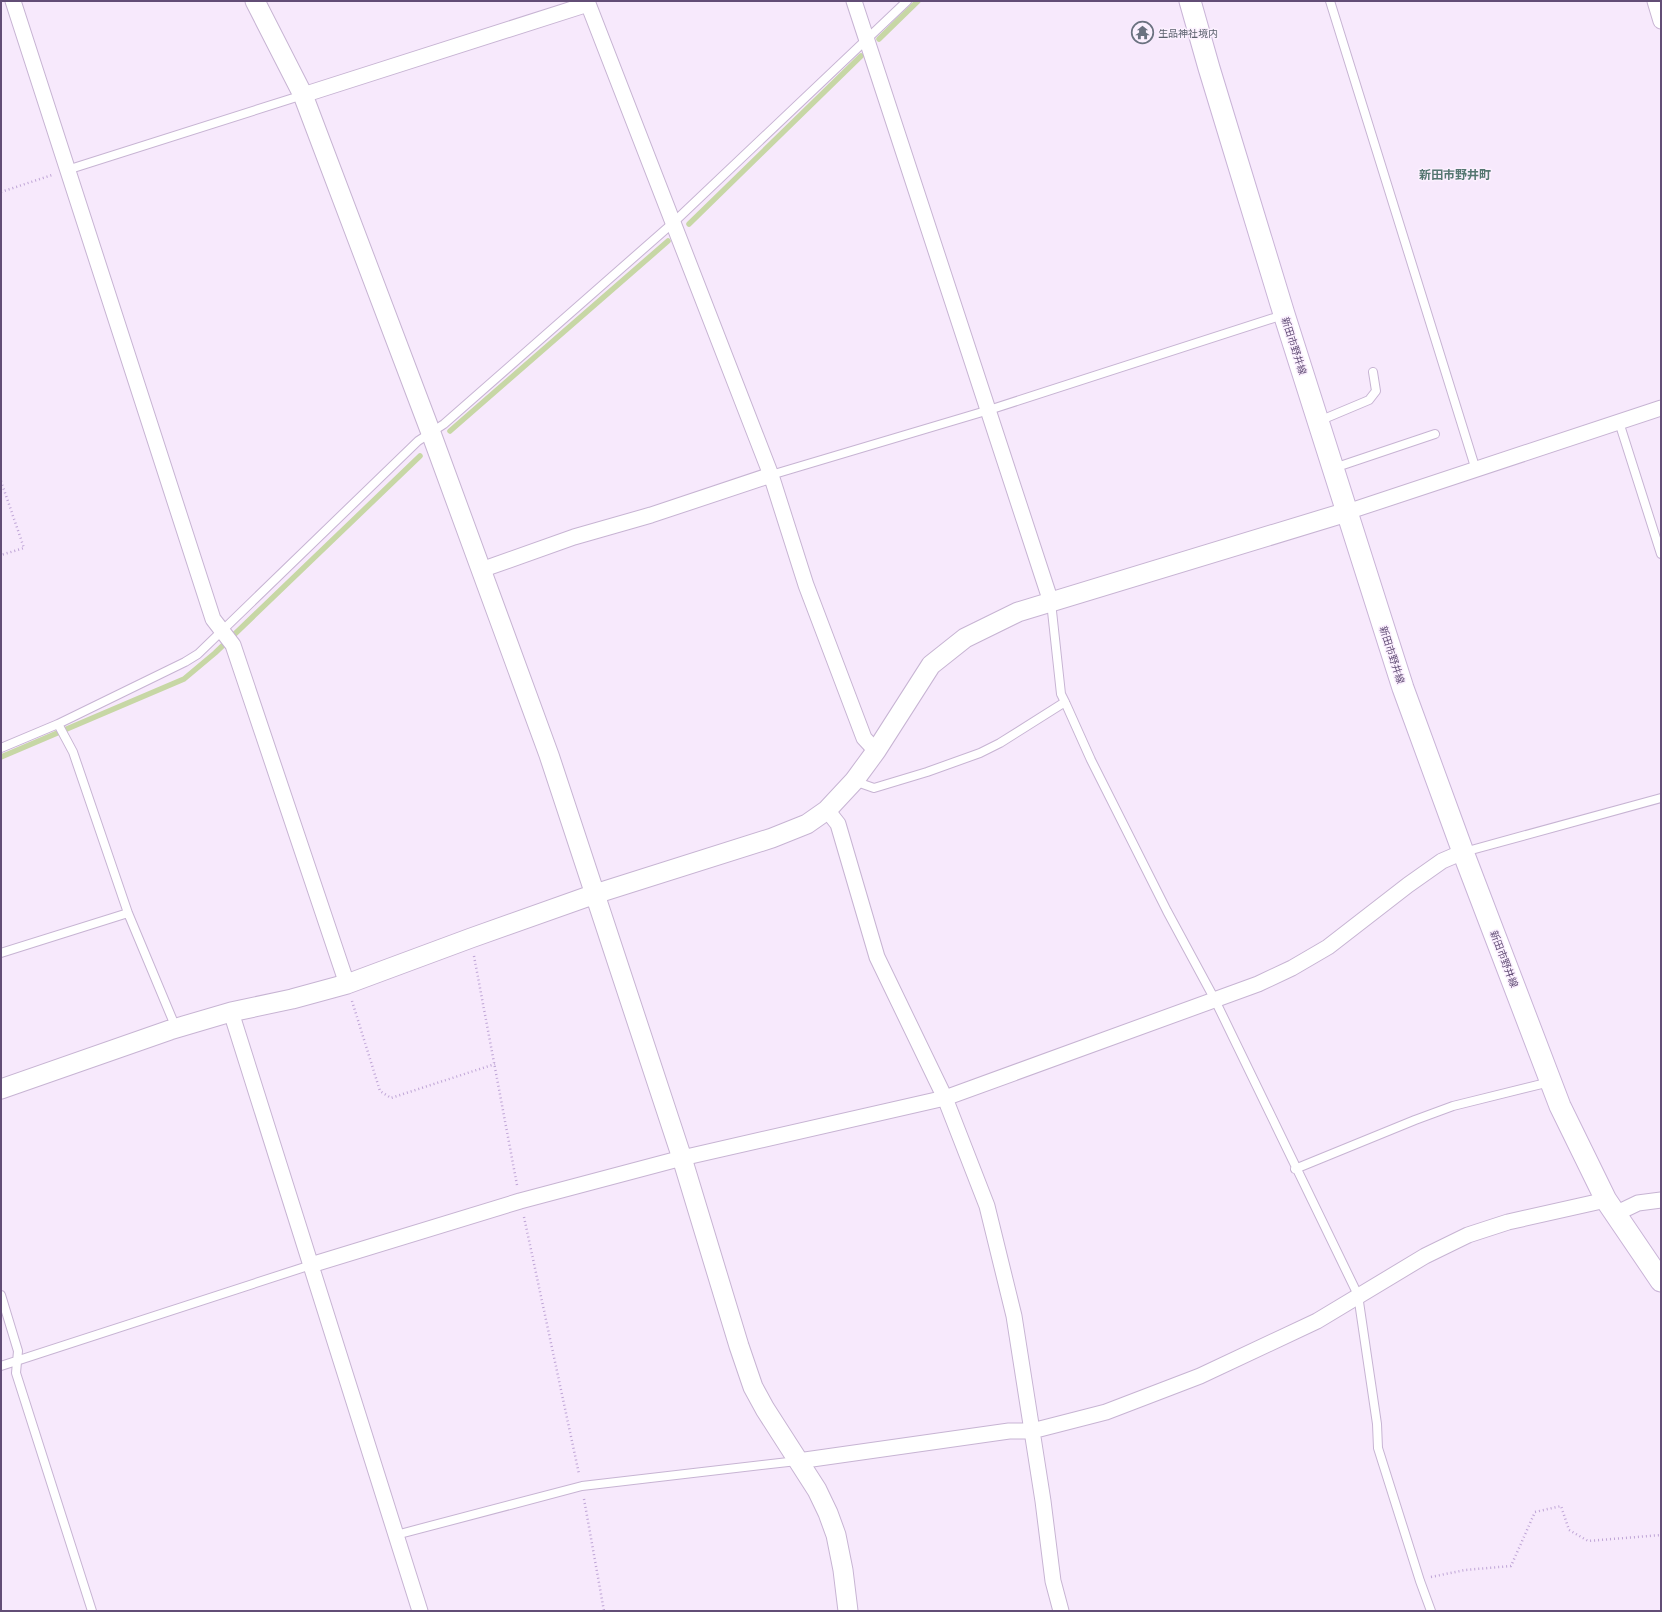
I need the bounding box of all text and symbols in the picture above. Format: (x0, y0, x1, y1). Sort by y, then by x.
temple icon: 生品神社境内 (1129, 20, 1155, 46)
place label: 生品神社境内 (1158, 26, 1218, 41)
district label: 新田市野井町 (1419, 166, 1491, 183)
street label: 新田市野井線 (1278, 315, 1310, 377)
street label: 新田市野井線 (1376, 624, 1408, 686)
street label: 新田市野井線 (1486, 928, 1522, 990)

